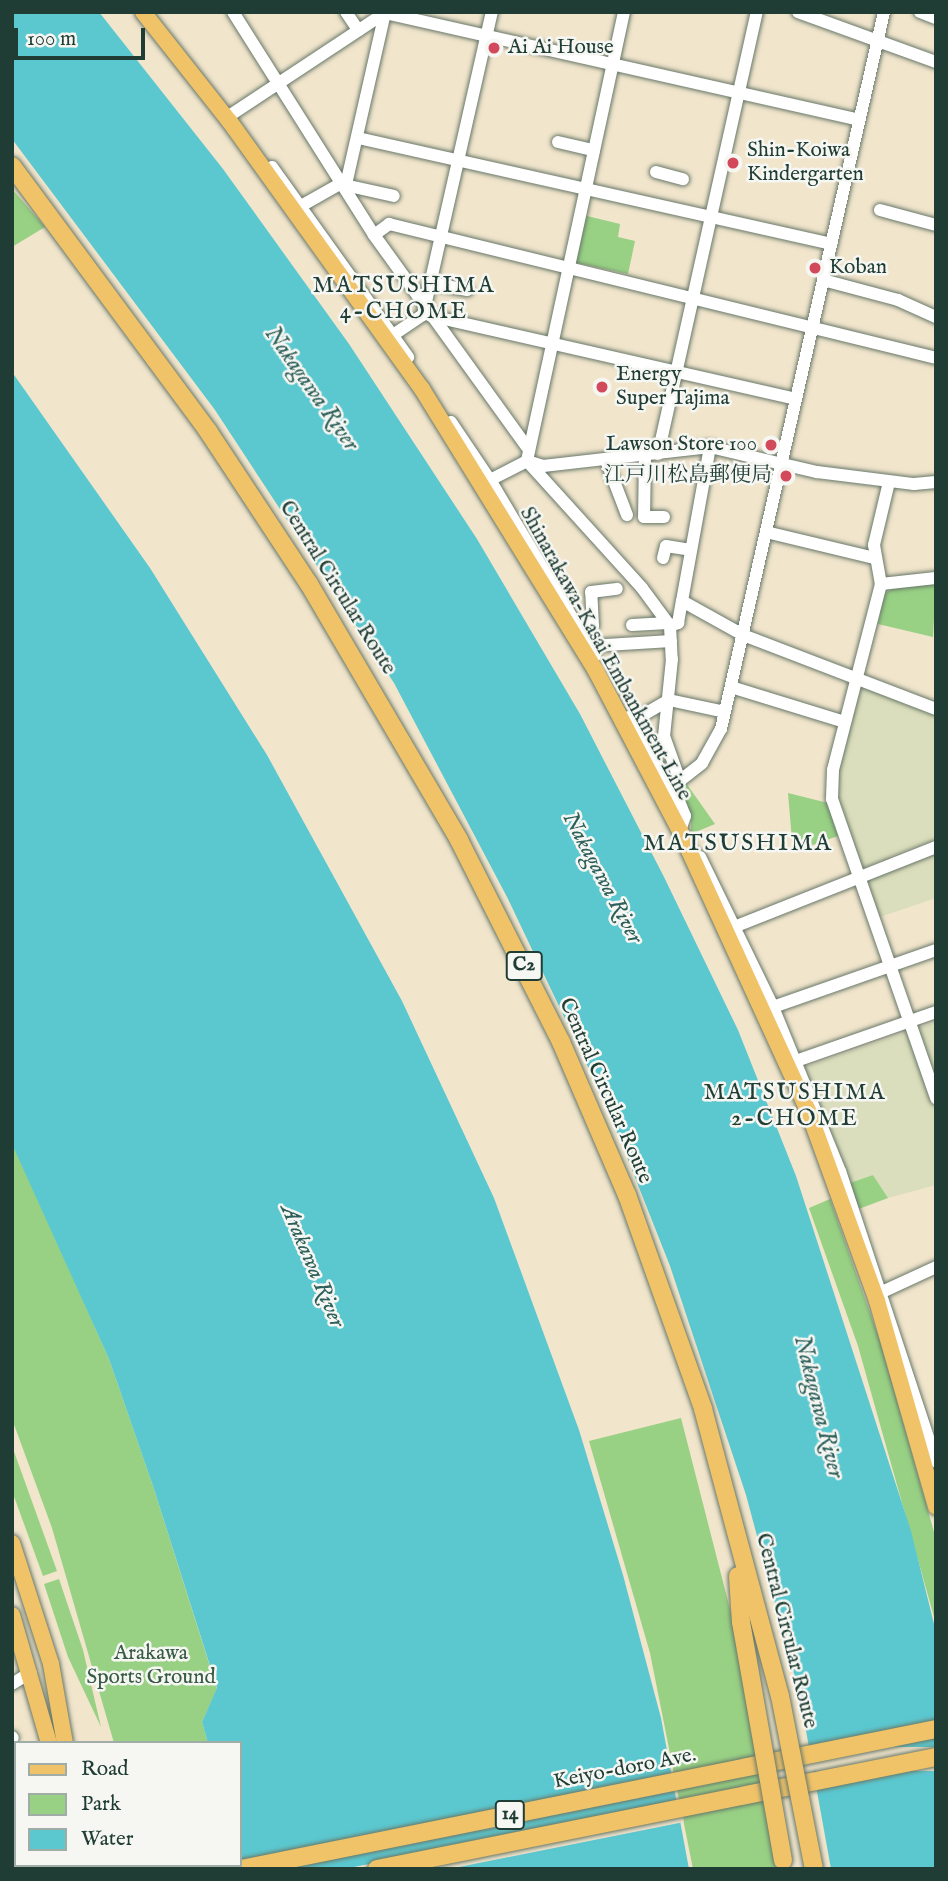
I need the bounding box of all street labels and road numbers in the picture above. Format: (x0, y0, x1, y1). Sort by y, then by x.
street label: Central Circular Route (273, 496, 401, 680)
street label: Shinarakawa-Kasai Embankment Line (514, 503, 696, 805)
road number: C2 (505, 950, 543, 982)
street label: Central Circular Route (553, 994, 657, 1188)
street label: Central Circular Route (750, 1531, 822, 1731)
street label: Keiyo-doro Ave. (552, 1743, 698, 1795)
road number: 14 (494, 1800, 526, 1830)

